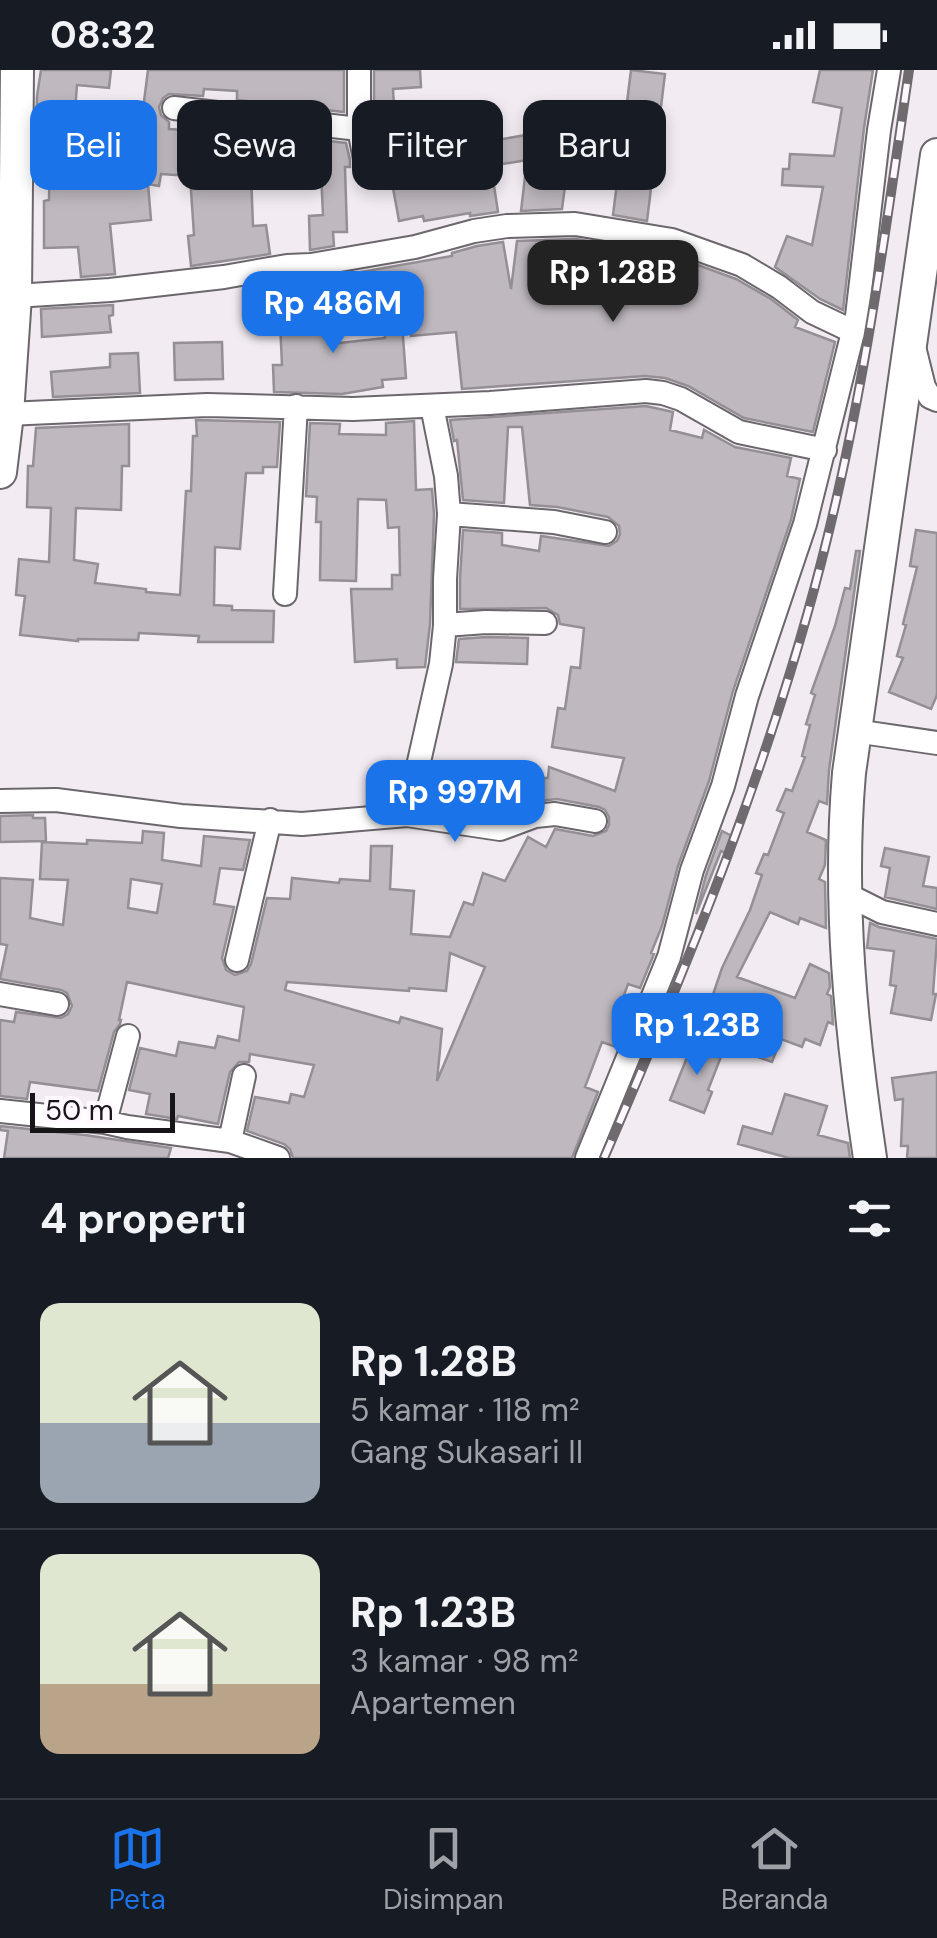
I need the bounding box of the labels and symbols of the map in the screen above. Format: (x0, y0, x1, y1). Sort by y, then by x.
pin: Rp 1.28B (510, 240, 716, 325)
pin: Rp 486M (241, 271, 425, 356)
pin: Rp 997M (363, 760, 547, 845)
pin: Rp 1.23B (594, 993, 800, 1078)
scale bar (30, 1088, 175, 1132)

